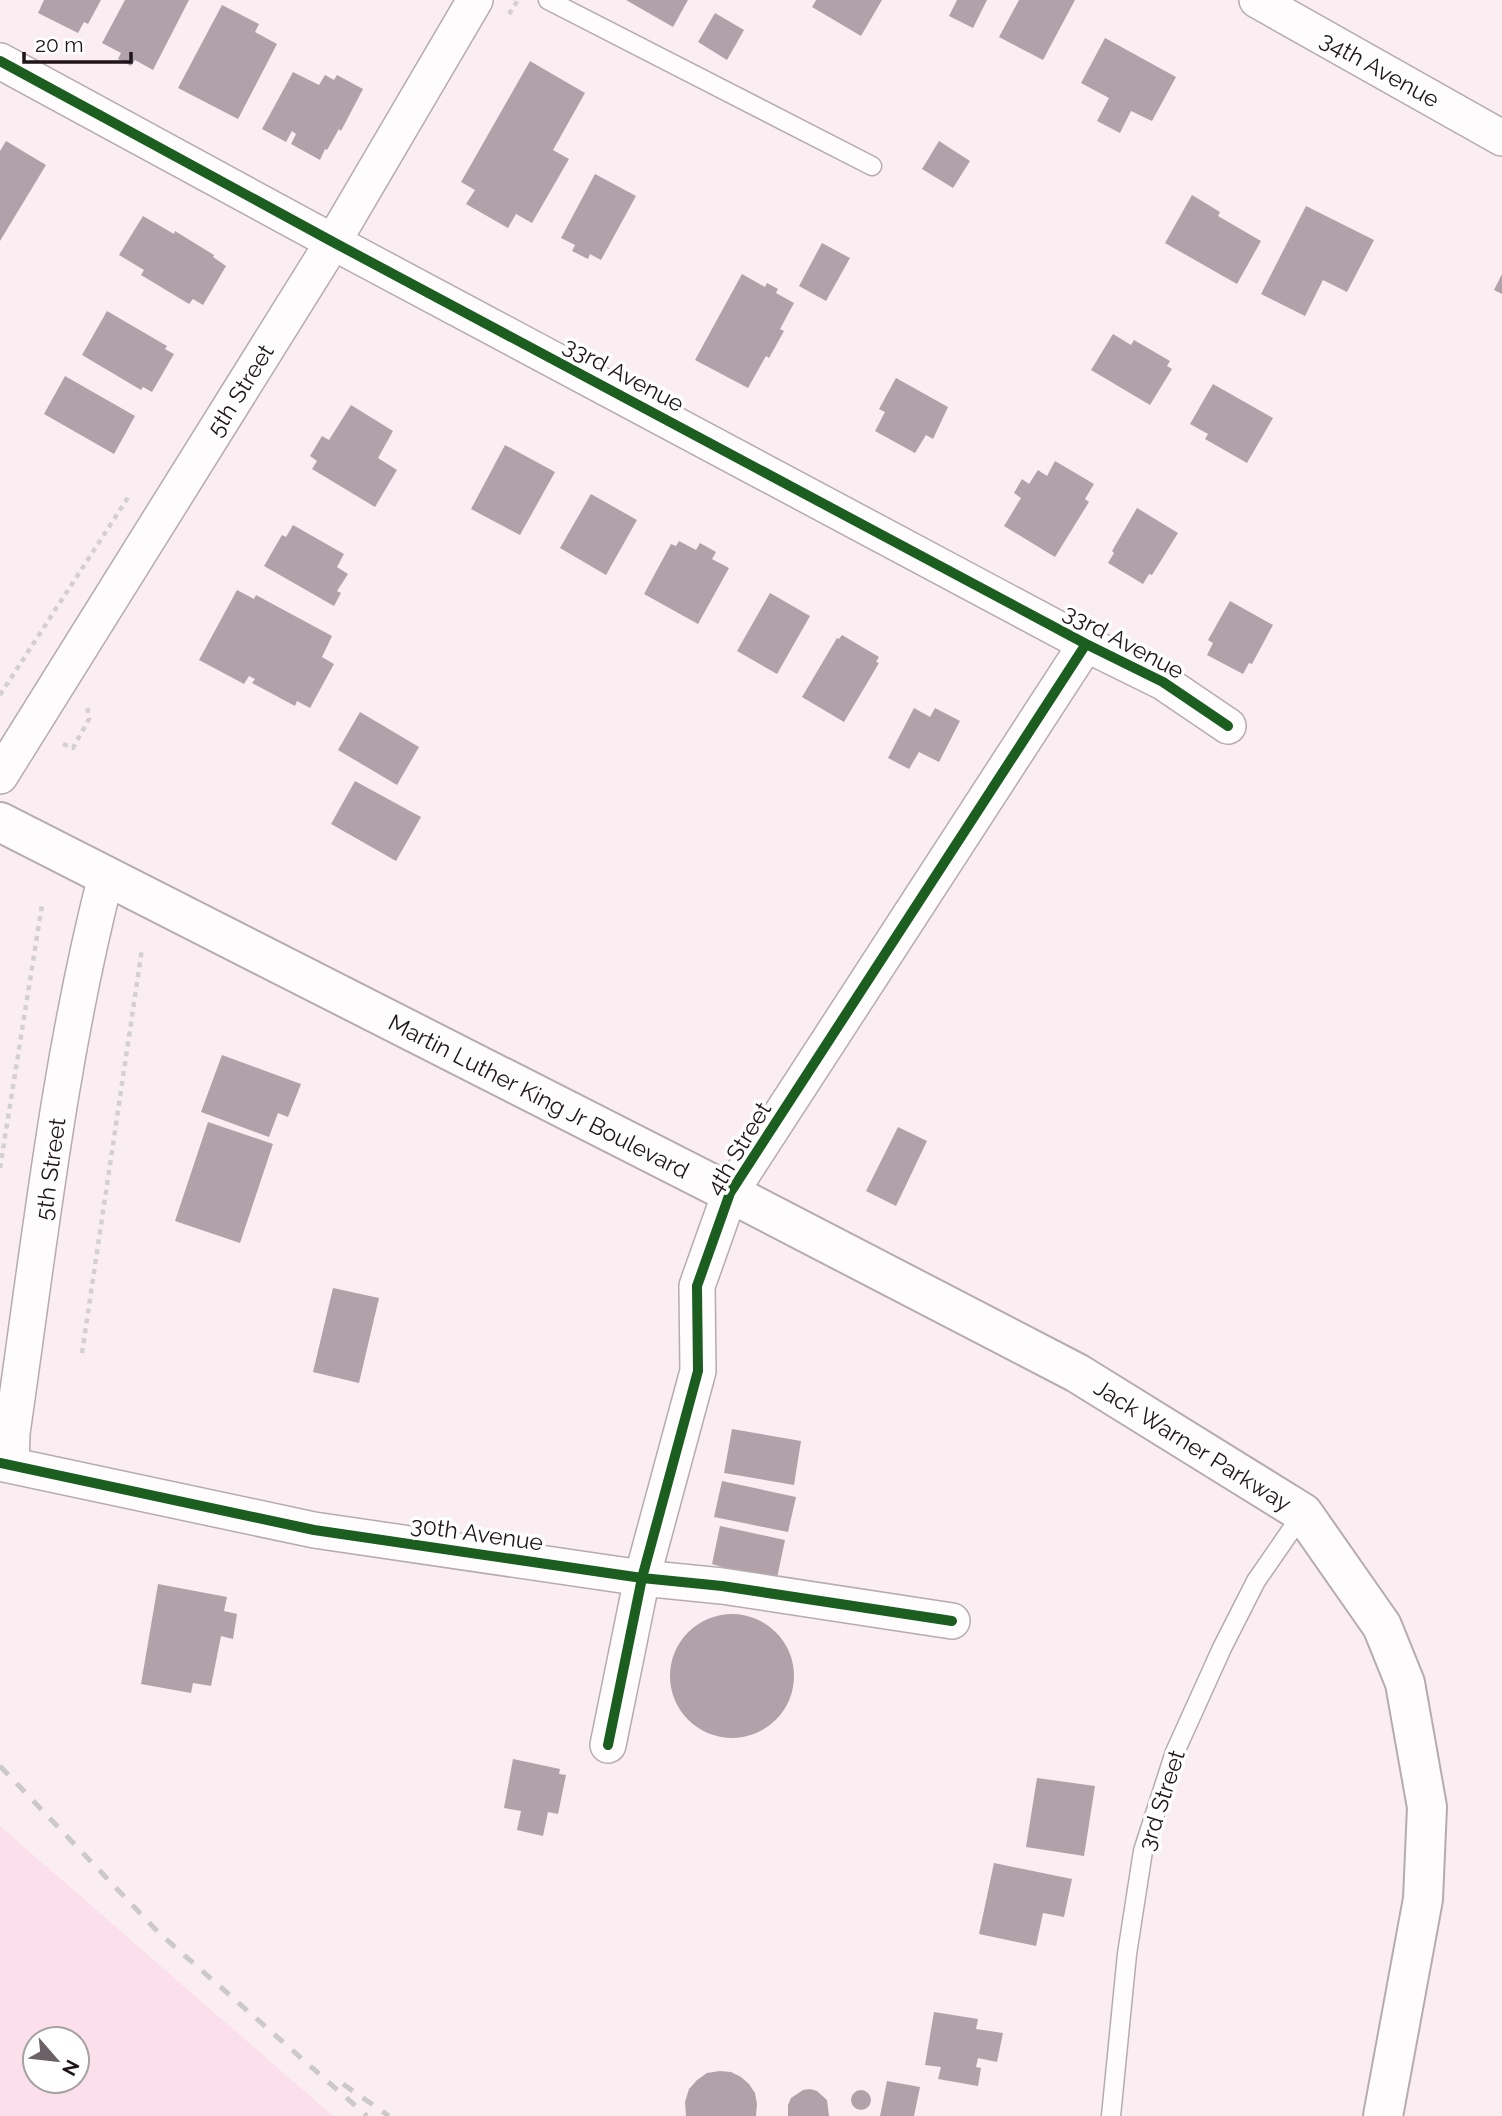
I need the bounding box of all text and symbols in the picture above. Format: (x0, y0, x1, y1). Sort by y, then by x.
scale bar (24, 21, 131, 65)
street label: 34th Avenue (1316, 25, 1444, 113)
text: 20 m (35, 32, 83, 57)
street label: 33rd Avenue (559, 331, 689, 417)
street label: 5th Street (201, 339, 279, 441)
street label: 33rd Avenue (1059, 598, 1189, 684)
street label: Martin Luther King Jr Boulevard (384, 1008, 694, 1184)
street label: 4th Street (700, 1097, 776, 1199)
street label: 5th Street (29, 1116, 71, 1222)
street label: Jack Warner Parkway (1090, 1373, 1296, 1517)
street label: 30th Avenue (409, 1510, 545, 1556)
street label: 3rd Street (1132, 1746, 1190, 1854)
north arrow (21, 2025, 91, 2095)
text: N (58, 2056, 84, 2080)

